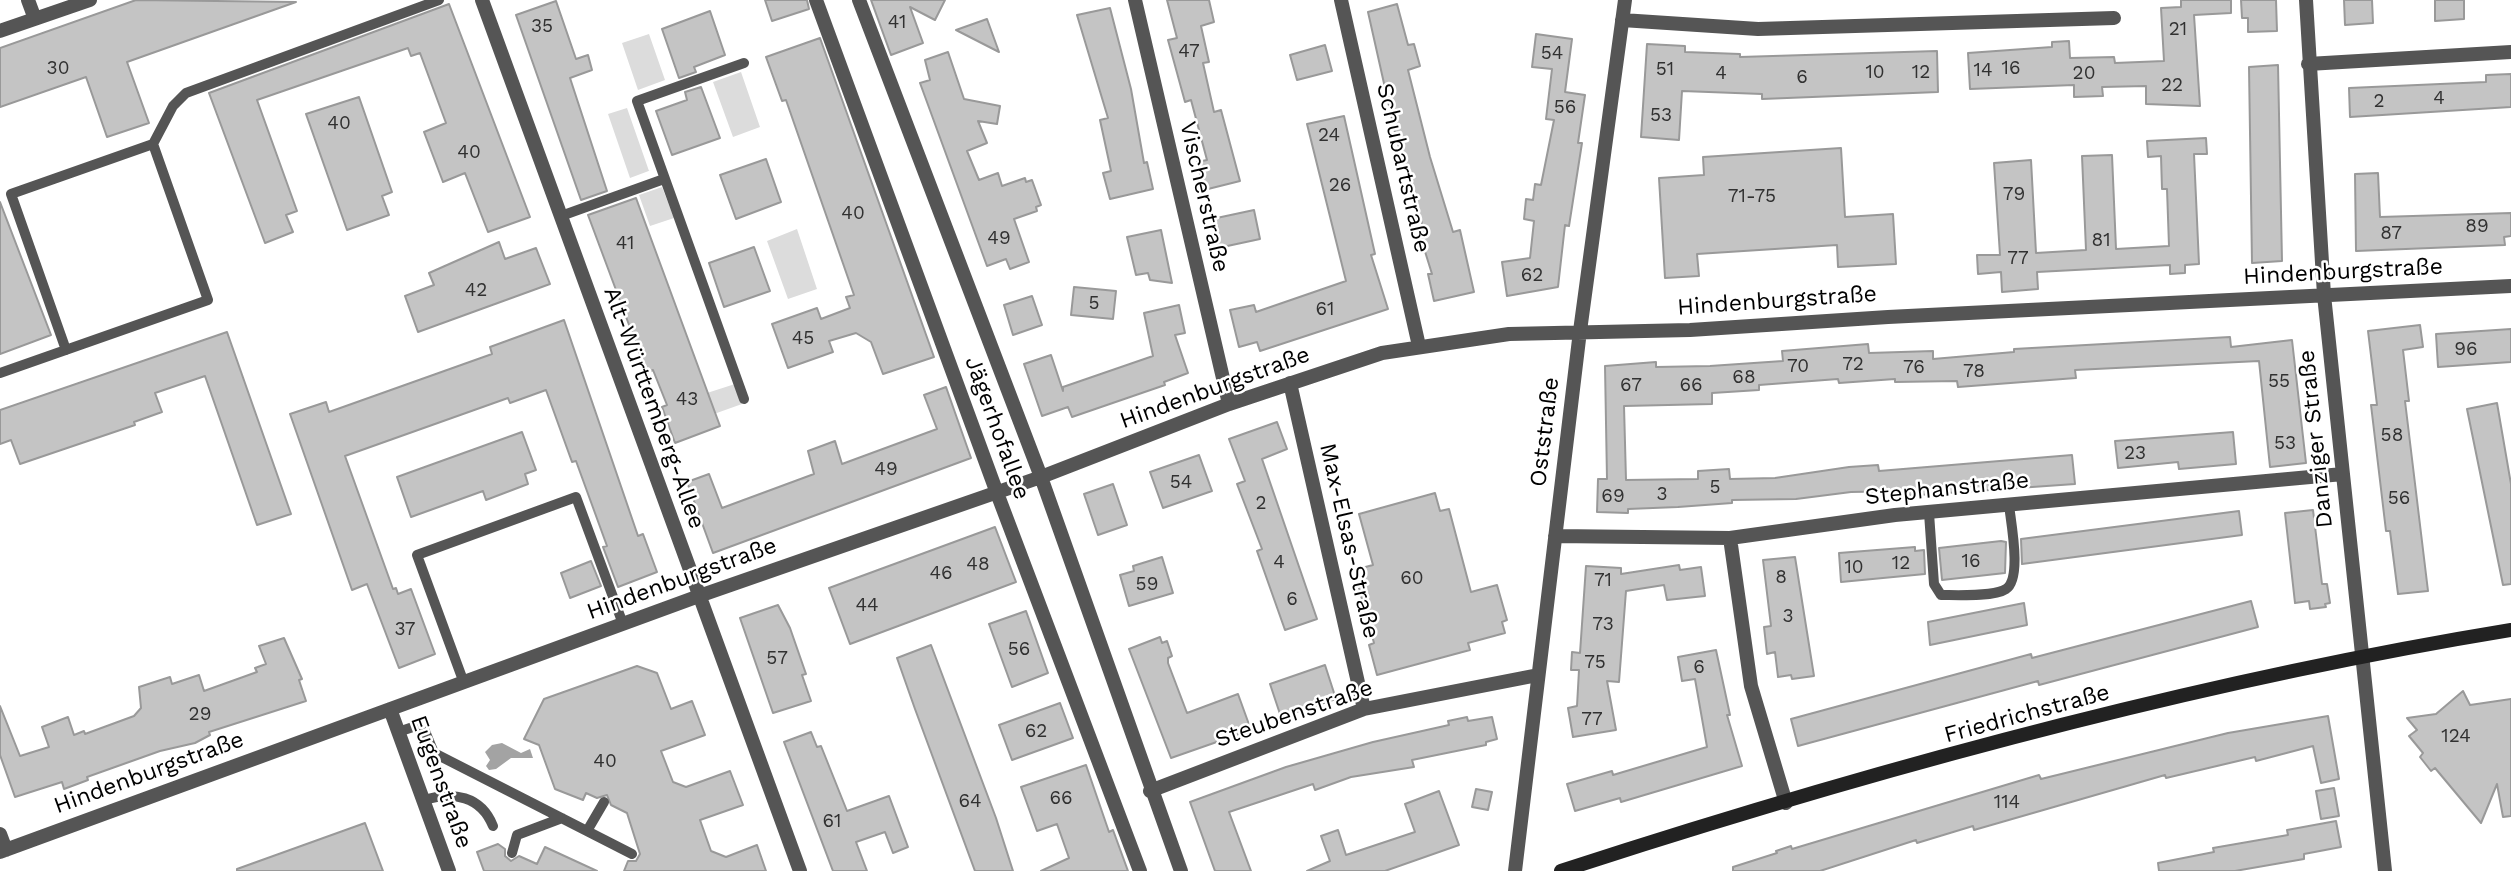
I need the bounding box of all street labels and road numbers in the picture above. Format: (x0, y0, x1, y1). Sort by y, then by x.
street label: Schubartstraße (1370, 81, 1436, 255)
street label: Vischerstraße (1173, 119, 1235, 275)
street label: Hindenburgstraße (2242, 253, 2444, 291)
street label: Hindenburgstraße (1676, 280, 1878, 322)
street label: Alt-Württemberg-Allee (597, 283, 711, 533)
street label: Hindenburgstraße (1116, 341, 1314, 435)
street label: Danziger Straße (2293, 349, 2339, 529)
street label: Jägerhofallee (958, 353, 1036, 503)
street label: Oststraße (1525, 376, 1565, 488)
street label: Max-Elsas-Straße (1313, 441, 1385, 641)
street label: Stephanstraße (1864, 467, 2030, 511)
street label: Hindenburgstraße (583, 532, 781, 626)
street label: Steubenstraße (1211, 674, 1377, 754)
street label: Friedrichstraße (1941, 679, 2113, 749)
street label: Eugenstraße (404, 712, 478, 852)
street label: Hindenburgstraße (50, 726, 248, 820)

